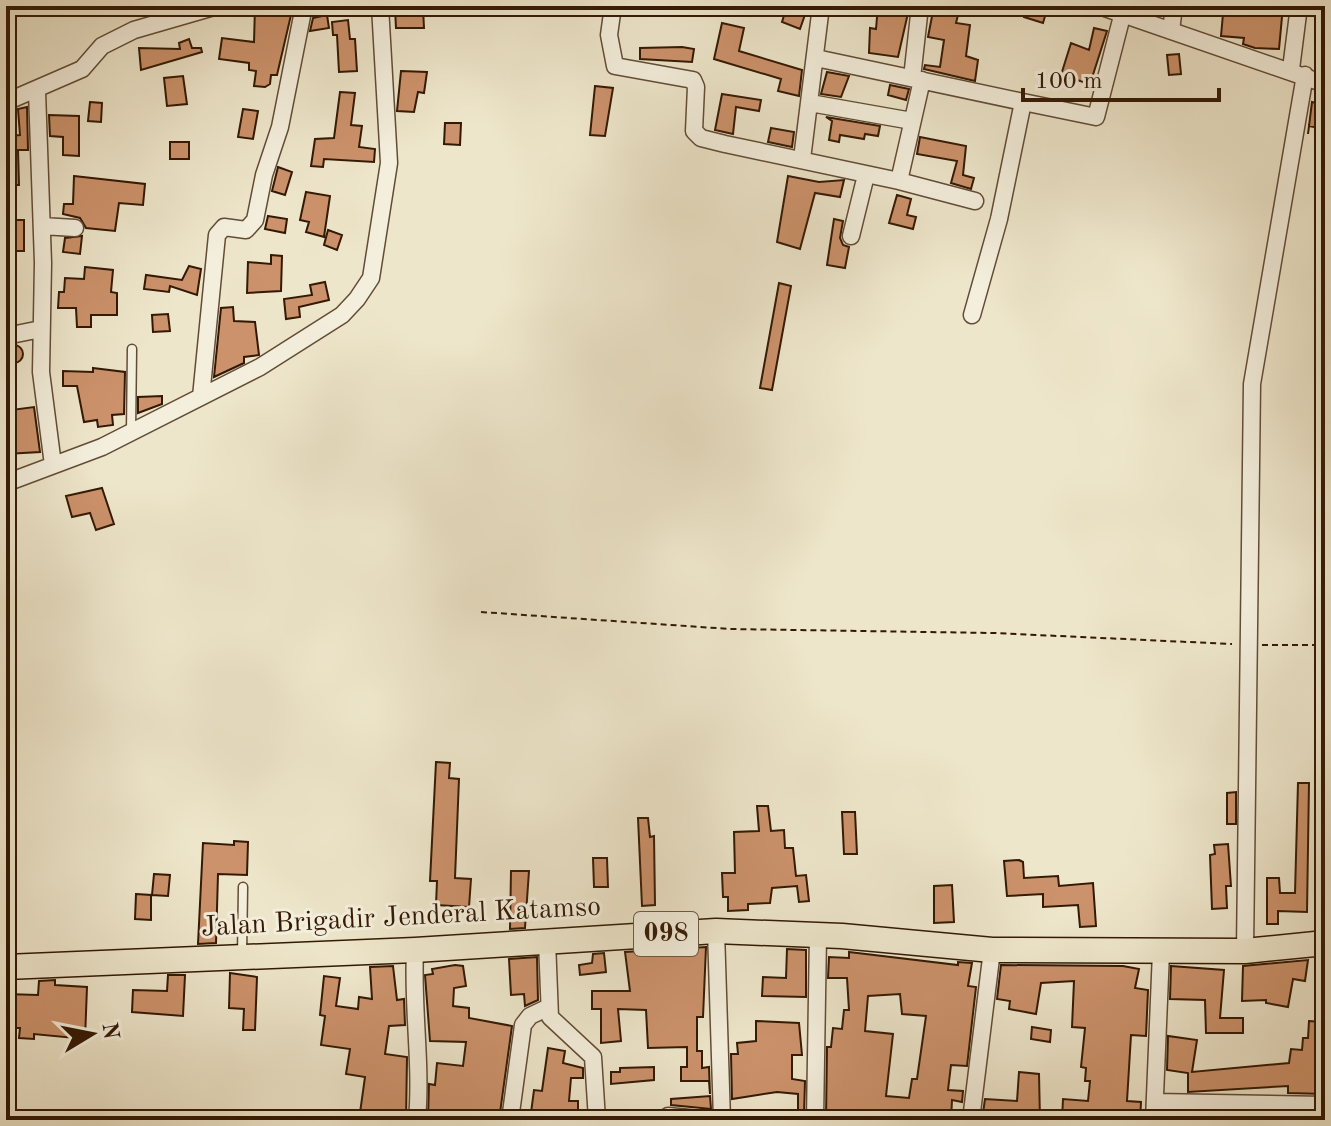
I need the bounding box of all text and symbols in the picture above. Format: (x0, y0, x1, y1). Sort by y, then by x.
scale bar (1023, 52, 1219, 102)
text: 100 m (1035, 70, 1103, 94)
street label: Jalan Brigadir Jenderal Katamso (200, 894, 602, 942)
road number: 098 (634, 912, 698, 956)
north arrow (52, 994, 132, 1074)
text: N (97, 1021, 122, 1041)

